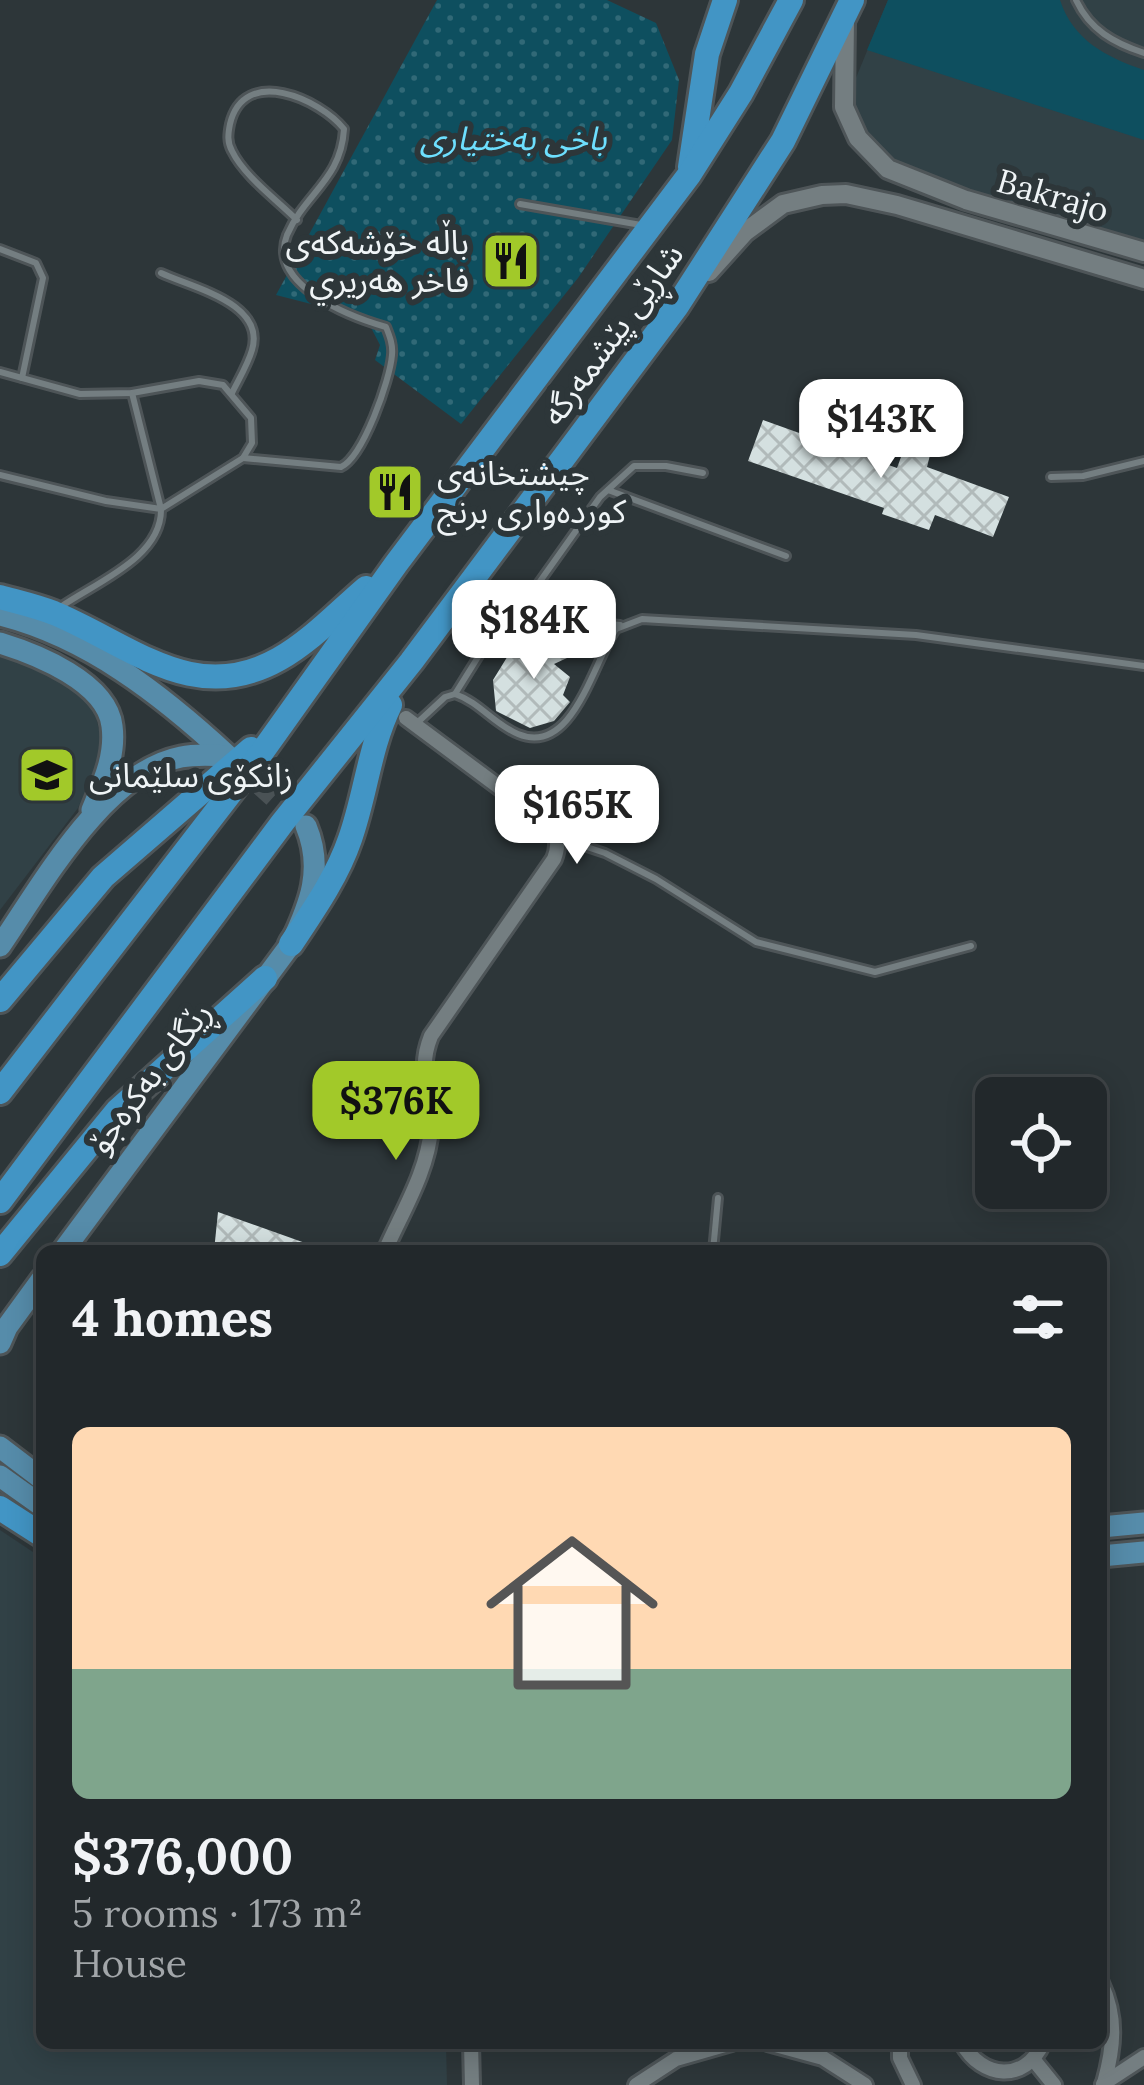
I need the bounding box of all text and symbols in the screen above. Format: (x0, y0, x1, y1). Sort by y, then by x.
park label: باخی بەختیاری (420, 117, 607, 159)
street label: Bakrajo (992, 159, 1114, 231)
place label: باڵە خۆشەکەی فاخر هەريري (286, 219, 469, 306)
restaurant icon: باڵە خۆشەکەی فاخر هەريري (480, 230, 542, 292)
street label: شاڕێی پێشمەرگە (532, 235, 698, 438)
pin: $143K (797, 379, 965, 481)
text: $143K (826, 393, 936, 443)
place label: چيشتخانەی کوردەواری برنج (437, 452, 627, 536)
restaurant icon: چيشتخانەی کوردەواری برنج (364, 461, 426, 523)
pin: $184K (450, 580, 618, 682)
text: $184K (479, 594, 589, 644)
school or university icon: زانکۆی سلێمانی (16, 744, 78, 806)
place label: زانکۆی سلێمانی (89, 754, 293, 796)
pin: $165K (493, 765, 661, 867)
text: $165K (522, 779, 632, 829)
street label: ڕێگای بەکرەجۆ (78, 993, 226, 1166)
pin: $376K (312, 1061, 480, 1163)
text: $376K (339, 1075, 453, 1125)
map controls (975, 1077, 1107, 1209)
button: locate (975, 1077, 1107, 1209)
icon: filters (1005, 1284, 1071, 1350)
text: 4 homes (72, 1285, 273, 1350)
icon: home (464, 1505, 680, 1721)
text: $376,000 (72, 1823, 293, 1888)
text: 5 rooms · 173 m² (72, 1888, 363, 1938)
text: House (72, 1938, 187, 1988)

